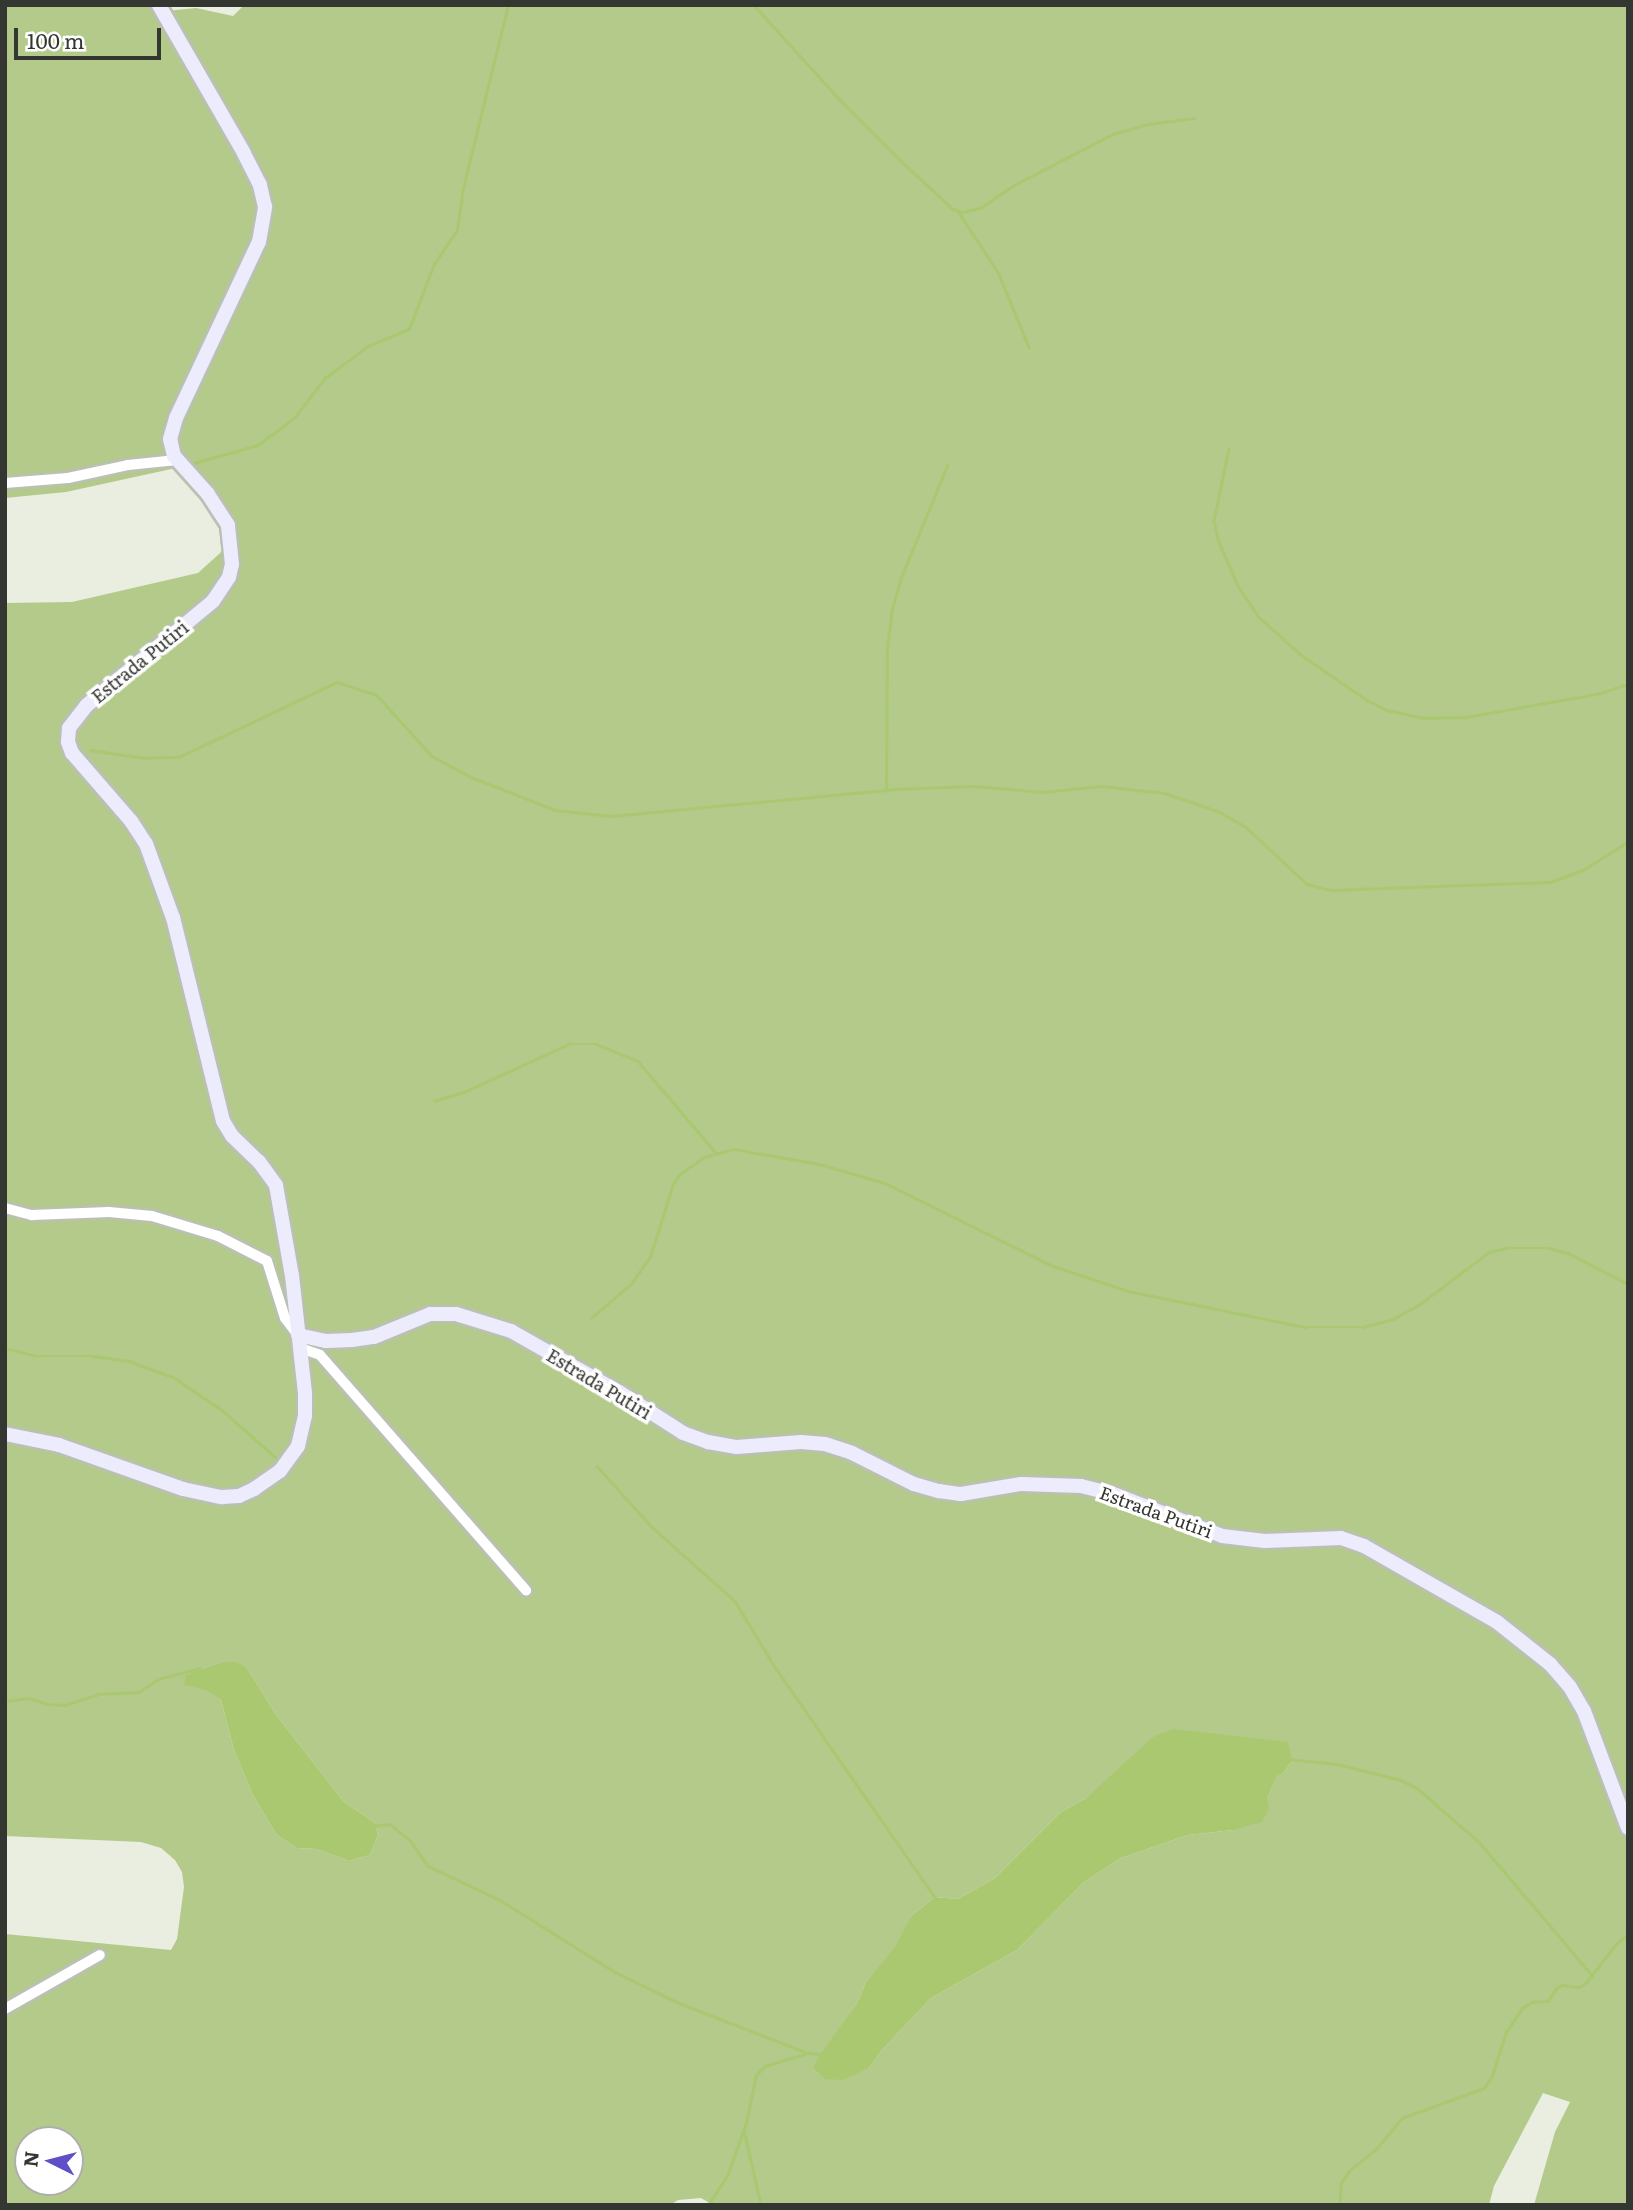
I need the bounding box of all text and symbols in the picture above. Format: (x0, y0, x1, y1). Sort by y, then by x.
scale bar (18, 14, 164, 58)
text: 100 m (27, 24, 84, 55)
street label: Estrada Putiri (87, 616, 193, 708)
street label: Estrada Putiri (543, 1344, 655, 1424)
street label: Estrada Putiri (1097, 1482, 1215, 1542)
north arrow (14, 2126, 84, 2196)
text: N (15, 2150, 45, 2168)

